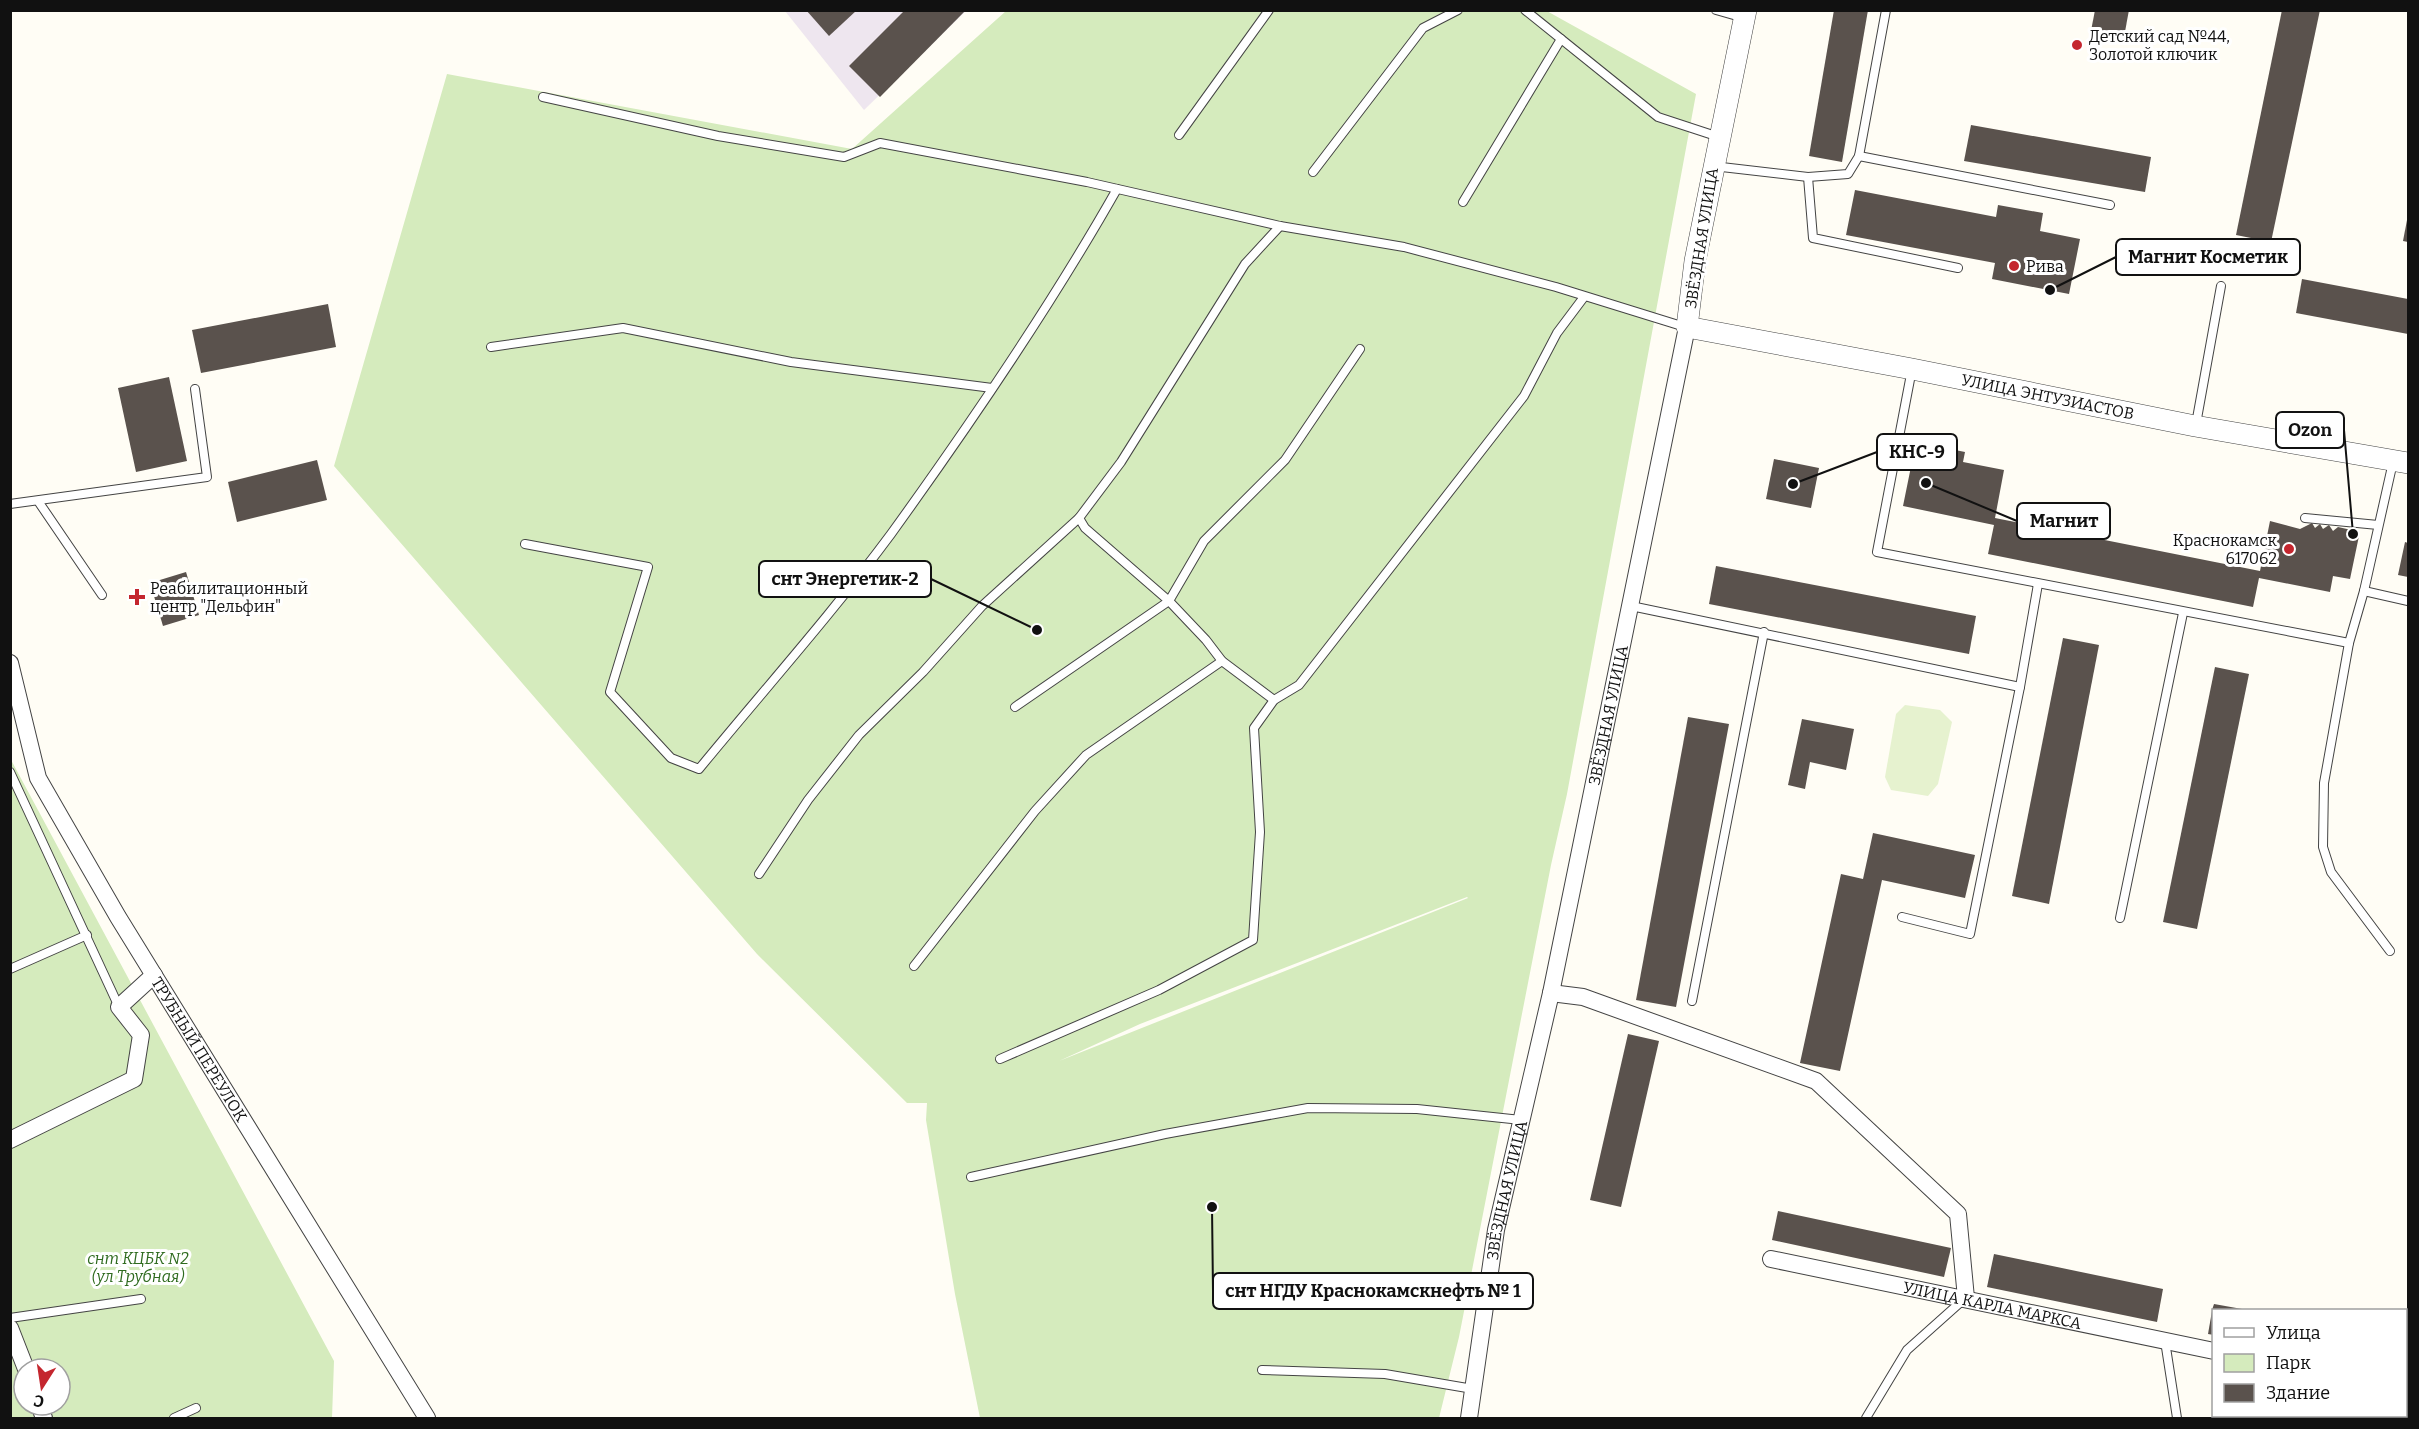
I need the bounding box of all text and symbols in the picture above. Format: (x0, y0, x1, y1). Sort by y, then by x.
place label: Детский сад №44, Золотой ключик (2089, 27, 2230, 64)
marker: Детский сад №44, Золотой ключик (2070, 38, 2084, 52)
street label: ЗВЁЗДНАЯ УЛИЦА (1681, 166, 1722, 310)
callout: Магнит Косметик (2116, 239, 2300, 275)
text: Магнит Косметик (2128, 246, 2288, 268)
place label: Рива (2026, 257, 2064, 276)
marker: Рива (2007, 259, 2021, 273)
street label: УЛИЦА ЭНТУЗИАСТОВ (1960, 370, 2136, 424)
callout: Ozon (2276, 412, 2344, 448)
text: Ozon (2288, 419, 2333, 441)
callout: КНС-9 (1877, 434, 1957, 470)
text: КНС-9 (1889, 441, 1945, 463)
callout: Магнит (2017, 503, 2110, 539)
text: Магнит (2030, 510, 2098, 532)
place label: Краснокамск 617062 (2173, 531, 2278, 568)
marker: Краснокамск 617062 (2282, 542, 2296, 556)
callout: снт Энергетик-2 (759, 561, 931, 597)
text: снт Энергетик-2 (771, 568, 919, 590)
place label: Реабилитационный центр "Дельфин" (150, 579, 308, 616)
marker: Реабилитационный центр "Дельфин" (128, 588, 146, 606)
street label: ЗВЁЗДНАЯ УЛИЦА (1585, 643, 1632, 787)
street label: ТРУБНЫЙ ПЕРЕУЛОК (147, 974, 251, 1126)
street label: ЗВЁЗДНАЯ УЛИЦА (1483, 1118, 1531, 1261)
park label: снт КЦБК N2 (ул Трубная) (87, 1249, 189, 1286)
callout: снт НГДУ Краснокамскнефть № 1 (1213, 1273, 1533, 1309)
street label: УЛИЦА КАРЛА МАРКСА (1901, 1278, 2084, 1333)
text: снт НГДУ Краснокамскнефть № 1 (1225, 1280, 1521, 1302)
legend (2212, 1309, 2407, 1417)
text: Улица (2266, 1322, 2321, 1344)
text: Парк (2266, 1352, 2311, 1374)
north arrow (12, 1357, 72, 1417)
text: Здание (2266, 1382, 2330, 1404)
text: С (32, 1391, 46, 1412)

